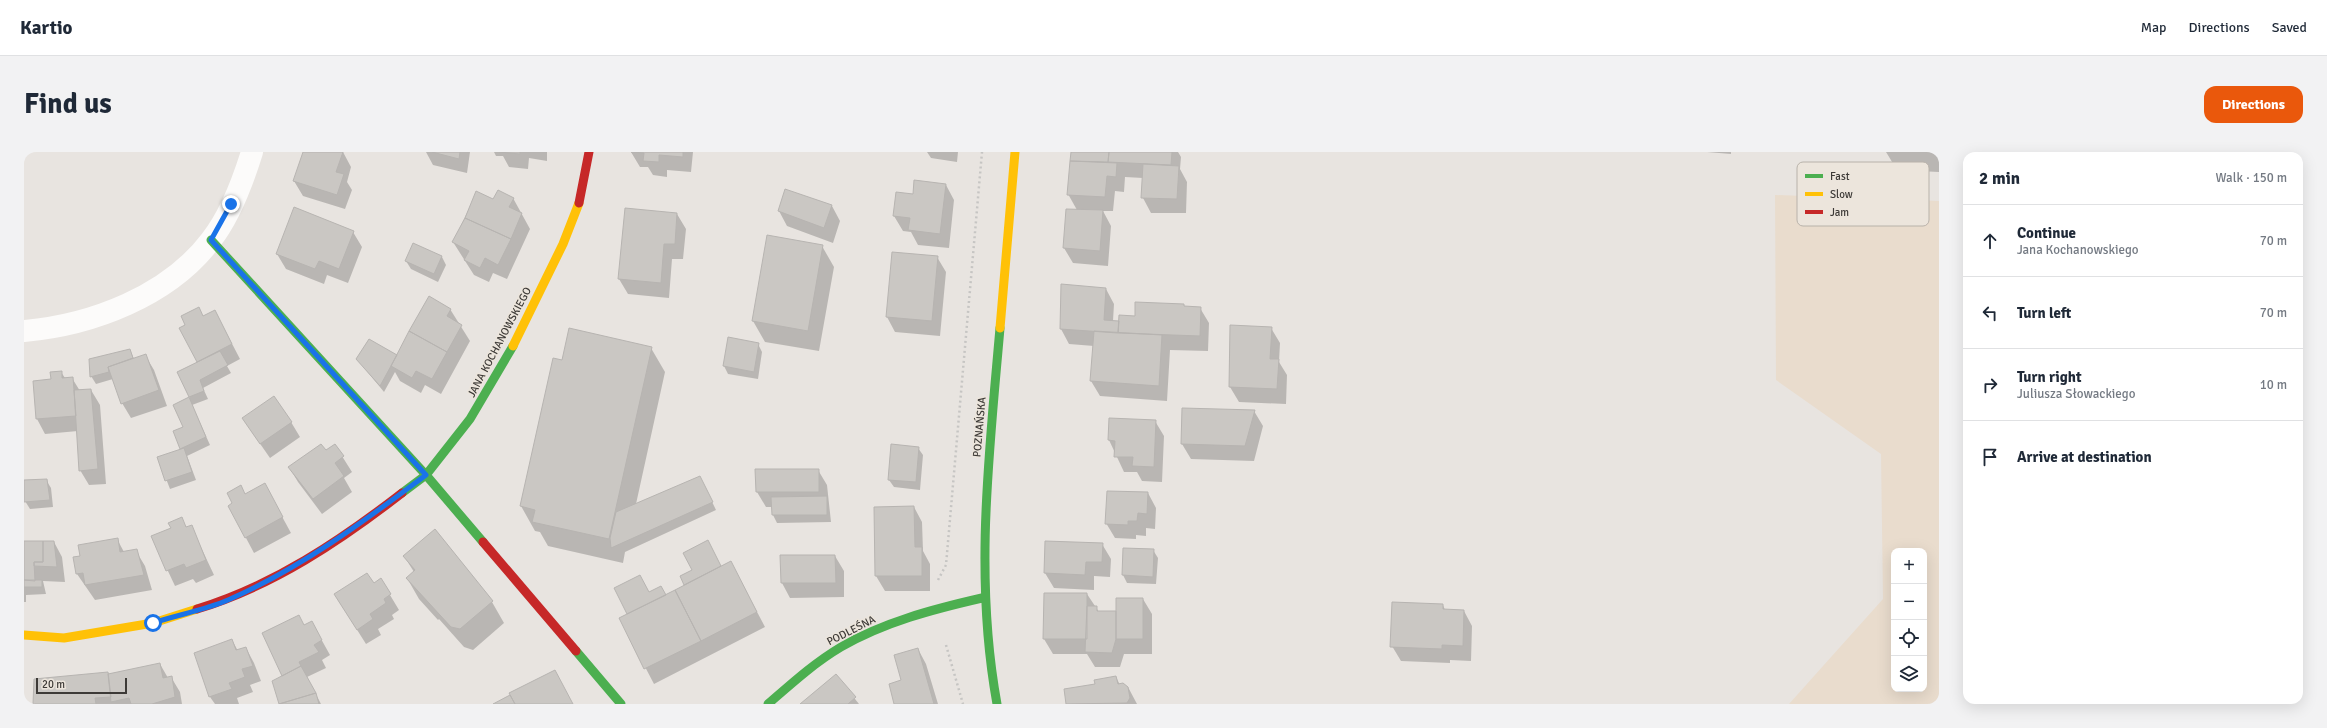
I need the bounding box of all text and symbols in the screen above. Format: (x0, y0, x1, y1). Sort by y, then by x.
text: Kartio (20, 16, 73, 40)
text: Map (2141, 19, 2167, 36)
text: Directions (2189, 19, 2250, 36)
text: Saved (2272, 19, 2307, 36)
button: Directions (2204, 86, 2303, 123)
text: Find us (24, 87, 112, 121)
legend (1797, 162, 1929, 226)
text: 2 min (1979, 168, 2020, 189)
text: Fast (1830, 170, 1850, 183)
text: Walk · 150 m (2216, 170, 2287, 186)
text: Slow (1830, 188, 1853, 201)
route end (222, 195, 240, 213)
text: Jam (1830, 206, 1849, 219)
text: Continue (2017, 224, 2076, 242)
icon: ahead (1979, 230, 2001, 252)
text: 70 m (2260, 233, 2287, 249)
text: Jana Kochanowskiego (2017, 242, 2139, 258)
street label: JANA KOCHANOWSKIEGO (465, 285, 534, 399)
icon: left (1979, 302, 2001, 324)
text: Turn left (2017, 304, 2071, 322)
text: 70 m (2260, 305, 2287, 321)
text: Turn right (2017, 368, 2082, 386)
icon: right (1979, 374, 2001, 396)
text: 10 m (2260, 377, 2287, 393)
text: Juliusza Słowackiego (2017, 386, 2136, 402)
street label: POZNAŃSKA (969, 396, 989, 458)
icon: arrive (1979, 446, 2001, 468)
text: Arrive at destination (2017, 448, 2152, 466)
map controls (1891, 548, 1927, 692)
button: + (1891, 548, 1927, 584)
button: − (1891, 584, 1927, 620)
street label: PODLEŚNA (824, 612, 878, 648)
route start (144, 614, 162, 632)
button: locate (1891, 620, 1927, 656)
button: layers (1891, 656, 1927, 692)
scale bar (36, 676, 127, 695)
text: 20 m (42, 678, 65, 691)

